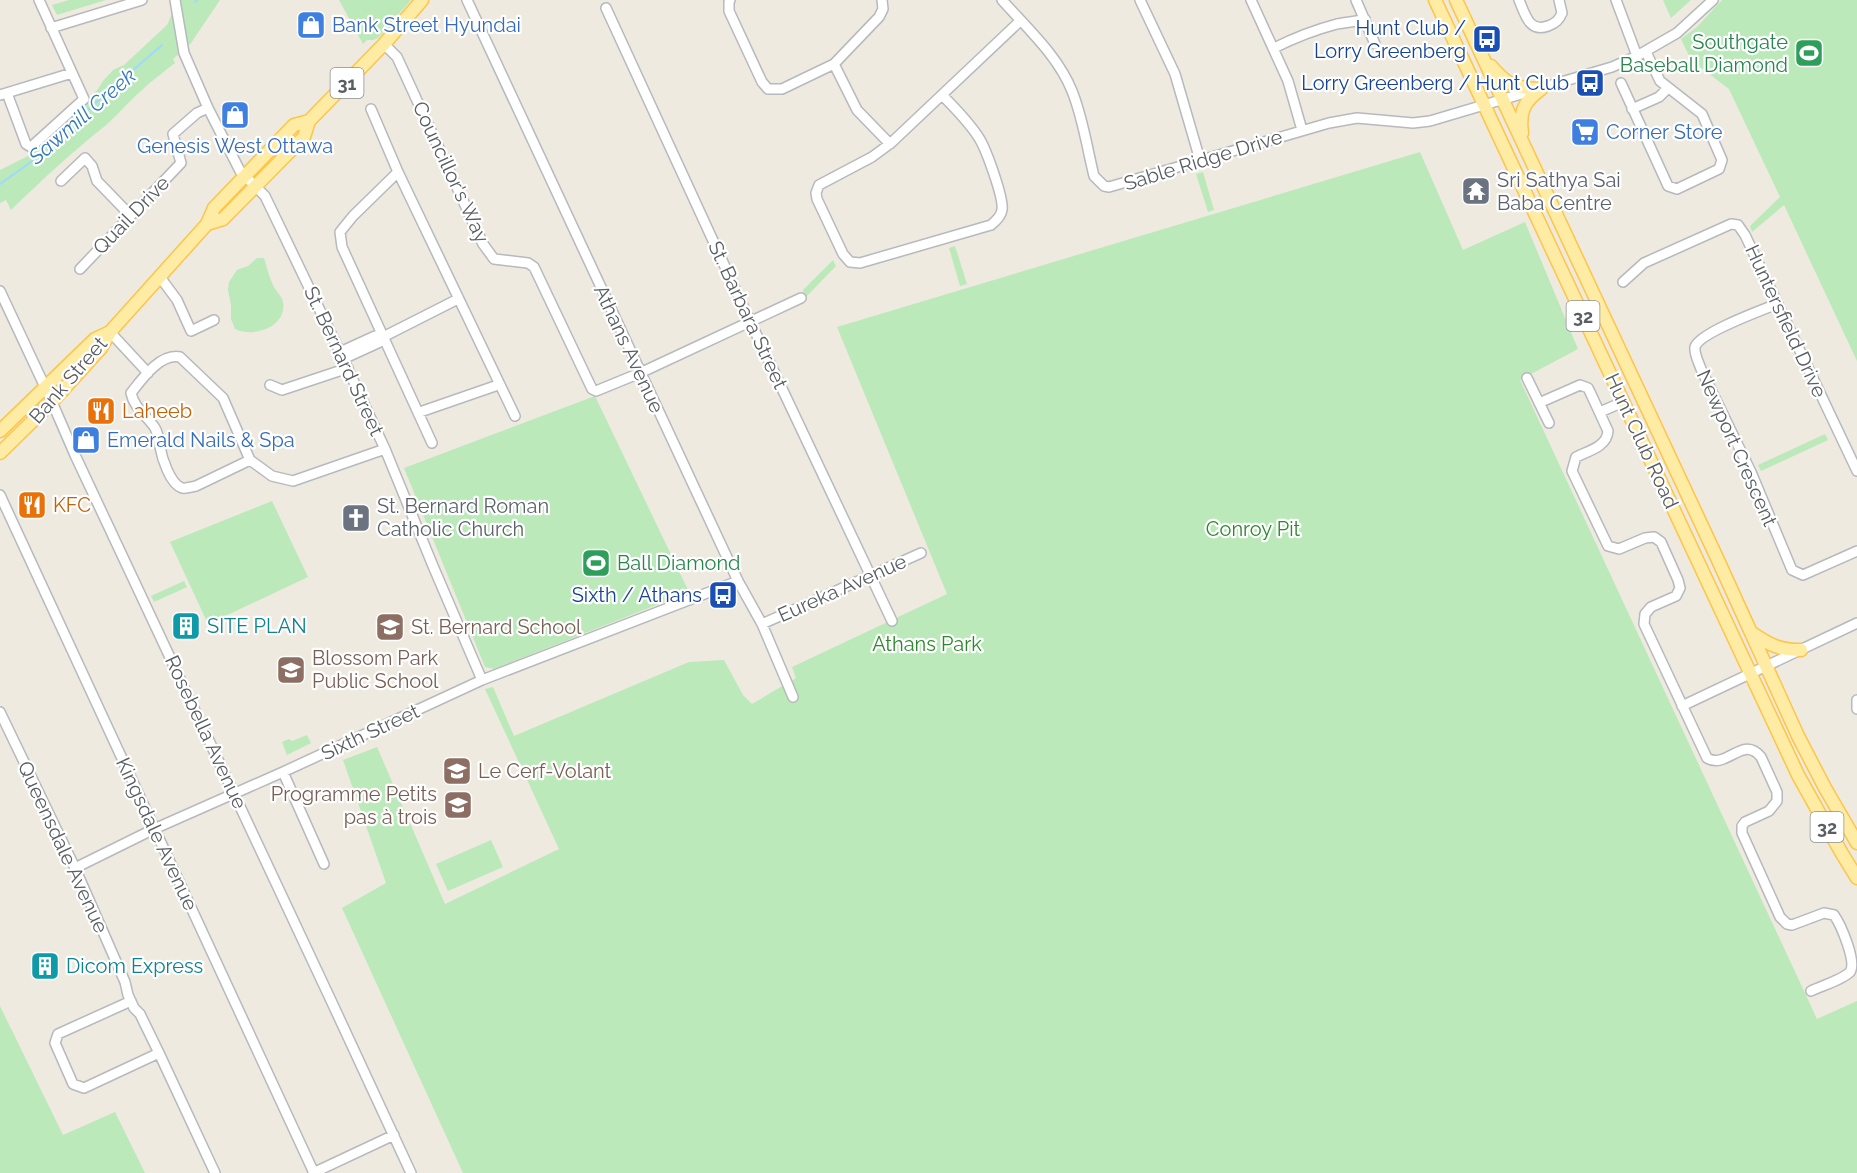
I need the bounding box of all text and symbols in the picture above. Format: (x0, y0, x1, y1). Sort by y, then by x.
shop icon: Bank Street Hyundai (295, 9, 327, 41)
place label: Bank Street Hyundai (332, 13, 521, 37)
place label: Hunt Club / Lorry Greenberg (1314, 16, 1466, 63)
bus stop icon: Hunt Club / Lorry Greenberg (1471, 23, 1503, 55)
place label: Southgate Baseball Diamond (1620, 30, 1788, 77)
sports icon: Southgate Baseball Diamond (1793, 37, 1825, 69)
water label: Sawmill Creek (23, 63, 141, 170)
bus stop icon: Lorry Greenberg / Hunt Club (1574, 67, 1606, 99)
road number: 31 (330, 68, 364, 98)
place label: Lorry Greenberg / Hunt Club (1301, 71, 1569, 95)
street label: Councillor's Way (408, 97, 494, 247)
shop icon: Genesis West Ottawa (219, 99, 251, 131)
supermarket icon: Corner Store (1569, 116, 1601, 148)
place label: Corner Store (1606, 120, 1723, 144)
street label: Sable Ridge Drive (1121, 124, 1285, 196)
place label: Genesis West Ottawa (137, 134, 333, 158)
place label: Sri Sathya Sai Baba Centre (1497, 168, 1621, 215)
street label: Quail Drive (88, 171, 174, 259)
temple icon: Sri Sathya Sai Baba Centre (1460, 175, 1492, 207)
street label: St. Barbara Street (703, 237, 793, 393)
street label: Huntersfield Drive (1740, 241, 1832, 401)
street label: Athans Avenue (589, 281, 669, 417)
street label: St. Bernard Street (299, 283, 389, 440)
road number: 32 (1566, 301, 1600, 331)
street label: Bank Street (24, 332, 112, 428)
street label: Newport Crescent (1692, 366, 1782, 530)
street label: Hunt Club Road (1600, 370, 1684, 512)
restaurant icon: Laheeb (85, 395, 117, 427)
place label: Laheeb (122, 399, 192, 423)
shop icon: Emerald Nails & Spa (70, 424, 102, 456)
place label: Emerald Nails & Spa (107, 428, 295, 452)
restaurant icon: KFC (16, 489, 48, 521)
place label: KFC (53, 493, 91, 517)
place label: St. Bernard Roman Catholic Church (377, 494, 549, 541)
church icon: St. Bernard Roman Catholic Church (340, 502, 372, 534)
park label: Conroy Pit (1206, 517, 1301, 541)
sports icon: Ball Diamond (580, 547, 612, 579)
street label: Eureka Avenue (774, 549, 910, 627)
place label: Ball Diamond (617, 551, 741, 575)
bus stop icon: Sixth / Athans (707, 579, 739, 611)
place label: Sixth / Athans (572, 583, 702, 607)
building icon: SITE PLAN (170, 610, 202, 642)
school or university icon: St. Bernard School (374, 611, 406, 643)
place label: SITE PLAN (207, 614, 307, 638)
place label: St. Bernard School (411, 615, 582, 639)
park label: Athans Park (872, 632, 982, 656)
place label: Blossom Park Public School (312, 646, 439, 693)
street label: Rosebella Avenue (160, 651, 252, 813)
school or university icon: Blossom Park Public School (275, 654, 307, 686)
street label: Sixth Street (317, 699, 423, 765)
street label: Kingsdale Avenue (111, 754, 203, 915)
school or university icon: Le Cerf-Volant (441, 755, 473, 787)
street label: Queensdale Avenue (13, 757, 113, 937)
place label: Le Cerf-Volant (478, 759, 612, 783)
place label: Programme Petits pas à trois (271, 782, 437, 829)
school or university icon: Programme Petits pas à trois (442, 789, 474, 821)
road number: 32 (1810, 812, 1844, 842)
building icon: Dicom Express (29, 950, 61, 982)
place label: Dicom Express (66, 954, 203, 978)

